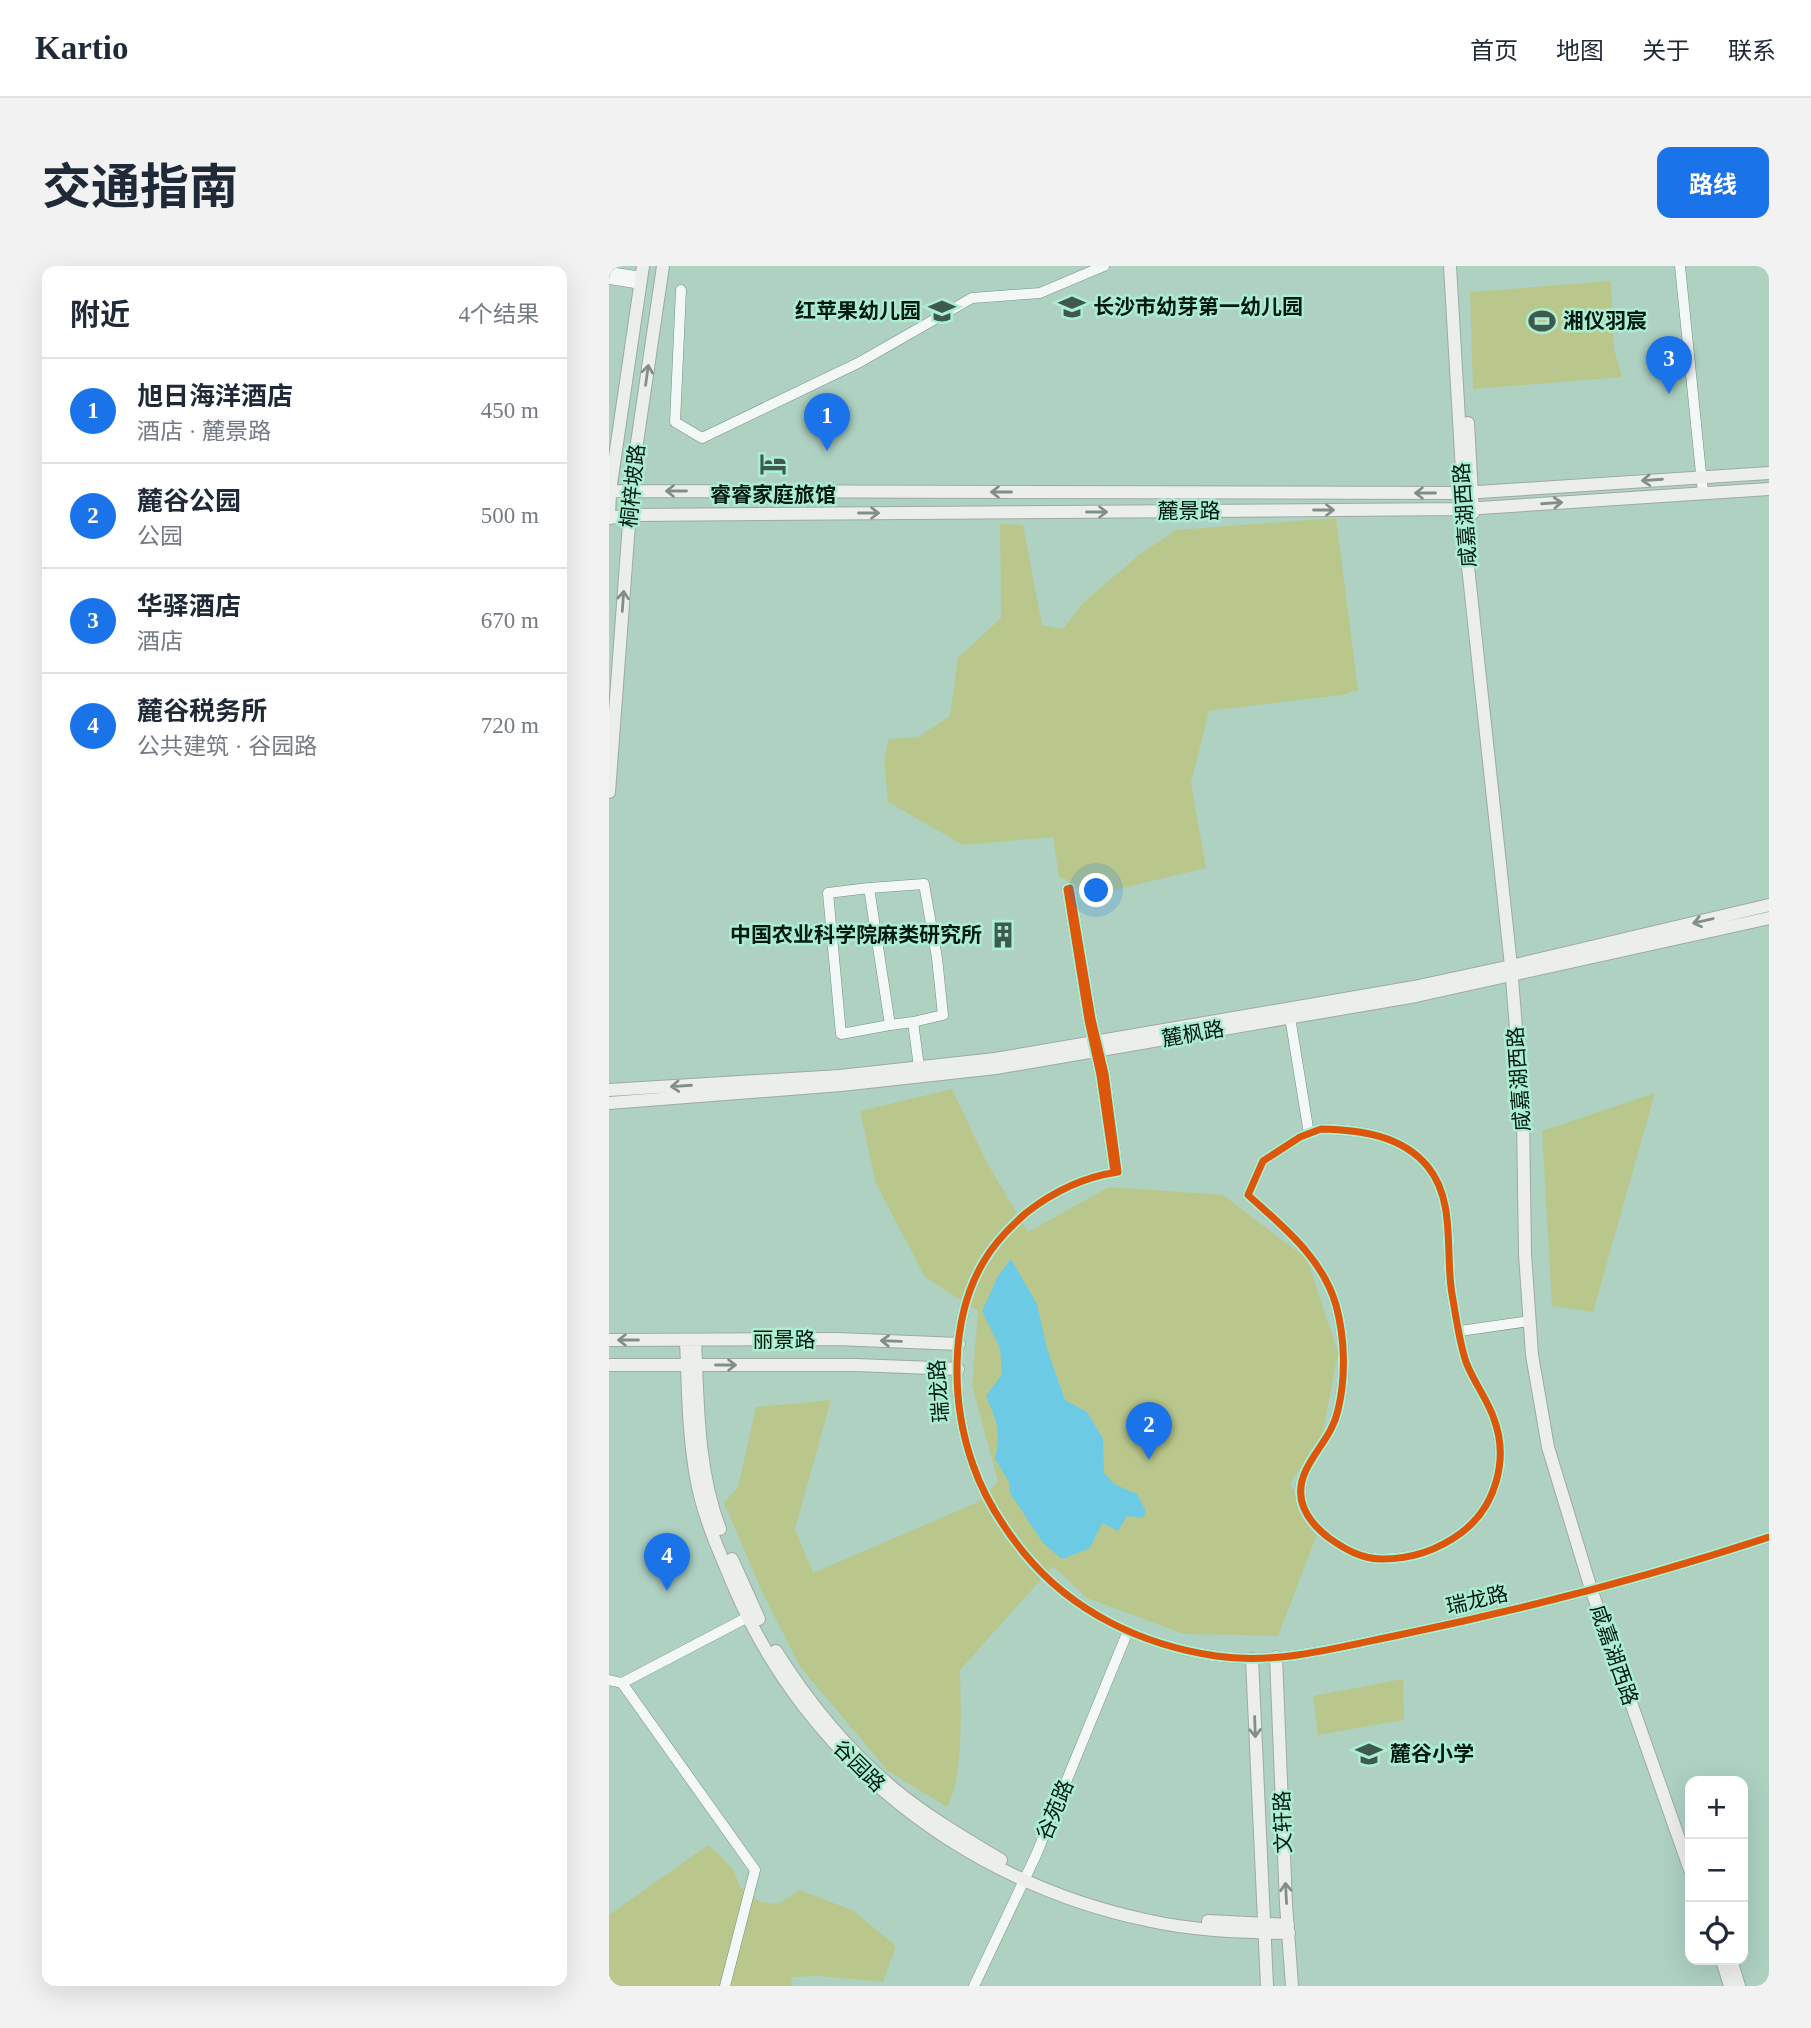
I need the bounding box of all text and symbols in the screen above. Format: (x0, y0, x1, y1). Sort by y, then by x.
text: Kartio (35, 30, 128, 66)
text: 首页 (1470, 38, 1518, 64)
text: 地图 (1556, 38, 1604, 64)
text: 关于 (1642, 38, 1690, 64)
text: 联系 (1728, 38, 1776, 64)
button: 路线 (1657, 147, 1769, 218)
text: 交通指南 (42, 160, 238, 215)
school or university icon: 长沙市幼芽第一幼儿园 (1057, 292, 1087, 322)
place label: 长沙市幼芽第一幼儿园 (1093, 295, 1303, 319)
school or university icon: 红苹果幼儿园 (927, 296, 957, 326)
text: 附近 (70, 298, 130, 331)
place label: 红苹果幼儿园 (795, 299, 921, 323)
text: 4个结果 (459, 302, 539, 327)
sports icon: 湘仪羽宸 (1527, 306, 1557, 336)
place label: 湘仪羽宸 (1563, 309, 1647, 333)
pin: 3 (1646, 336, 1692, 394)
one-way arrow (641, 364, 654, 387)
text: 旭日海洋酒店 (137, 382, 293, 411)
pin: 1 (804, 393, 850, 451)
text: 1 (87, 398, 99, 423)
text: 450 m (481, 398, 539, 423)
text: 酒店 · 麓景路 (137, 419, 271, 444)
street label: 桐梓坡路 (617, 443, 649, 529)
hotel icon: 睿睿家庭旅馆 (758, 449, 788, 479)
street label: 咸嘉湖西路 (1449, 462, 1481, 568)
one-way arrow (1641, 474, 1664, 487)
place label: 睿睿家庭旅馆 (710, 483, 836, 507)
one-way arrow (665, 484, 688, 497)
one-way arrow (990, 485, 1013, 498)
one-way arrow (1414, 486, 1437, 500)
text: 麓谷公园 (137, 487, 241, 516)
one-way arrow (1540, 496, 1563, 509)
street label: 麓景路 (1158, 499, 1221, 523)
text: 2 (87, 503, 99, 528)
text: 500 m (481, 503, 539, 528)
one-way arrow (1313, 503, 1336, 517)
one-way arrow (1085, 505, 1108, 518)
one-way arrow (858, 507, 881, 520)
text: 公园 (137, 524, 183, 549)
one-way arrow (617, 591, 630, 613)
text: 华驿酒店 (137, 592, 241, 621)
text: 3 (87, 608, 99, 633)
text: 670 m (481, 608, 539, 633)
text: 酒店 (137, 629, 183, 654)
text: 麓谷税务所 (137, 697, 267, 726)
text: 4 (87, 713, 99, 738)
text: 720 m (481, 713, 539, 738)
text: 公共建筑 · 谷园路 (137, 734, 317, 759)
your location (1079, 873, 1113, 907)
one-way arrow (1692, 915, 1715, 928)
building icon: 中国农业科学院麻类研究所 (988, 920, 1018, 950)
place label: 中国农业科学院麻类研究所 (730, 923, 982, 947)
street label: 麓枫路 (1160, 1017, 1226, 1051)
street label: 咸嘉湖西路 (1503, 1026, 1535, 1132)
one-way arrow (670, 1079, 693, 1092)
street label: 丽景路 (753, 1328, 816, 1352)
one-way arrow (616, 1333, 639, 1347)
one-way arrow (880, 1334, 903, 1347)
one-way arrow (714, 1358, 737, 1372)
street label: 瑞龙路 (925, 1359, 953, 1423)
pin: 2 (1126, 1402, 1172, 1460)
pin: 4 (644, 1533, 690, 1591)
street label: 瑞龙路 (1444, 1581, 1510, 1619)
street label: 咸嘉湖西路 (1586, 1601, 1642, 1709)
one-way arrow (1248, 1715, 1261, 1738)
street label: 谷园路 (828, 1735, 890, 1797)
school or university icon: 麓谷小学 (1354, 1739, 1384, 1769)
place label: 麓谷小学 (1390, 1742, 1474, 1766)
street label: 谷苑路 (1032, 1776, 1078, 1844)
map controls (1685, 1776, 1748, 1965)
button: + (1685, 1776, 1748, 1839)
street label: 文轩路 (1270, 1790, 1296, 1854)
button: − (1685, 1839, 1748, 1902)
one-way arrow (1279, 1882, 1292, 1905)
button: locate (1685, 1902, 1748, 1965)

